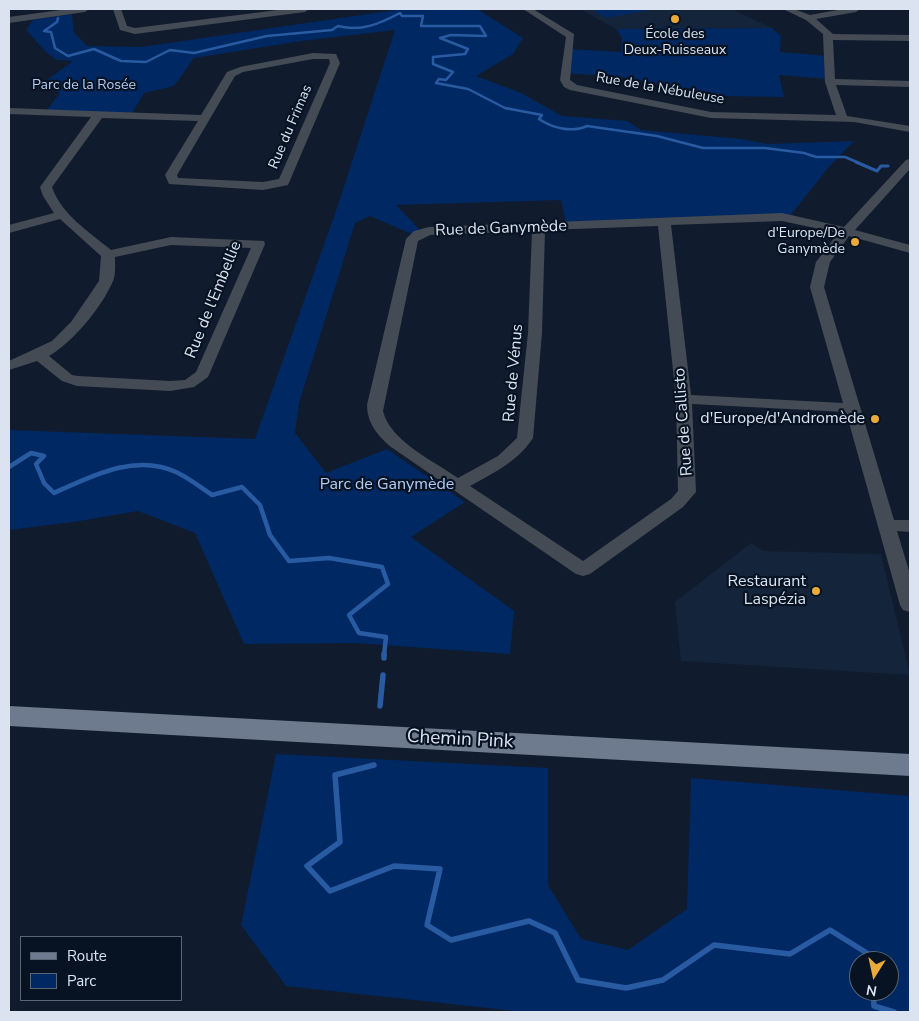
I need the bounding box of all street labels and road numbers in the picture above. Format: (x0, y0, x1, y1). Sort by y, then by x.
street label: Rue de la Nébuleuse (595, 69, 725, 109)
street label: Rue du Frimas (266, 82, 316, 172)
street label: Rue de Ganymède (435, 217, 567, 241)
street label: Rue de l'Embellie (182, 239, 246, 361)
street label: Rue de Vénus (500, 323, 528, 423)
street label: Rue de Callisto (671, 367, 697, 477)
street label: Chemin Pink (406, 726, 514, 754)

